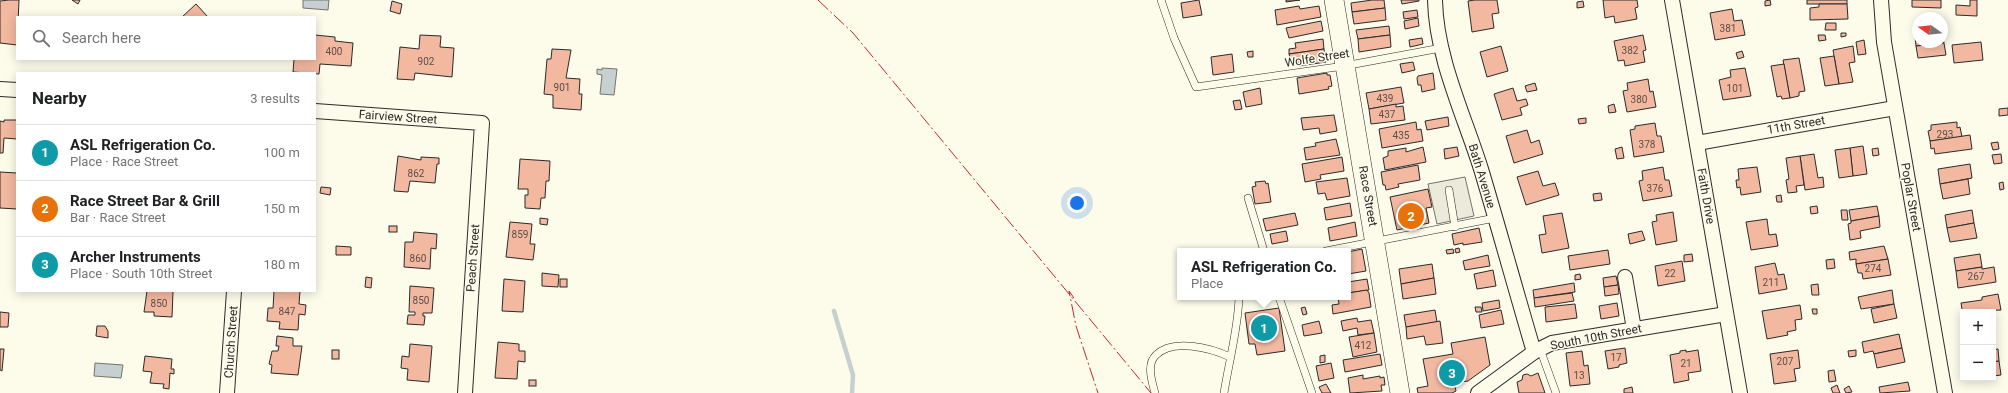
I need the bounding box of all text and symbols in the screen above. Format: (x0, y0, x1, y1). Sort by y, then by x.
north arrow (1912, 12, 1948, 48)
search box (16, 16, 316, 60)
house number: 381 (1720, 23, 1736, 34)
icon: search (30, 27, 52, 49)
text: Search here (62, 29, 141, 47)
house number: 382 (1622, 45, 1639, 56)
house number: 400 (326, 46, 343, 57)
street label: Wolfe Street (1284, 46, 1350, 70)
house number: 902 (418, 56, 435, 67)
house number: 901 (554, 82, 570, 93)
house number: 101 (1727, 83, 1743, 94)
text: Nearby (32, 88, 87, 108)
text: 3 results (250, 91, 300, 106)
house number: 439 (1377, 93, 1393, 104)
house number: 380 (1631, 94, 1648, 105)
street label: Fairview Street (358, 107, 438, 127)
house number: 437 (1379, 109, 1396, 120)
street label: 11th Street (1766, 113, 1826, 137)
house number: 293 (1937, 129, 1953, 140)
house number: 435 (1393, 130, 1410, 141)
text: ASL Refrigeration Co. (70, 136, 216, 154)
house number: 378 (1639, 139, 1656, 150)
street label: Bath Avenue (1466, 142, 1498, 210)
text: 1 (41, 145, 49, 160)
text: 100 m (263, 145, 300, 160)
text: Place · Race Street (70, 154, 178, 169)
street label: Poplar Street (1898, 162, 1924, 232)
street label: Race Street (1356, 165, 1380, 227)
street label: Faith Drive (1694, 167, 1718, 225)
house number: 862 (408, 168, 425, 179)
house number: 376 (1647, 183, 1664, 194)
text: Race Street Bar & Grill (70, 192, 220, 210)
your location (1067, 193, 1087, 213)
text: 2 (41, 201, 49, 216)
text: 150 m (263, 201, 300, 216)
pin: 2 (1398, 201, 1424, 231)
text: Bar · Race Street (70, 210, 166, 225)
street label: Peach Street (464, 224, 482, 292)
house number: 859 (512, 229, 528, 240)
text: Archer Instruments (70, 248, 201, 266)
popup (1177, 248, 1351, 300)
house number: 860 (410, 253, 427, 264)
text: 3 (41, 257, 49, 272)
text: 180 m (263, 257, 300, 272)
text: ASL Refrigeration Co. (1191, 258, 1337, 276)
house number: 274 (1865, 263, 1882, 274)
text: Place · South 10th Street (70, 266, 212, 281)
house number: 22 (1664, 268, 1676, 279)
house number: 267 (1968, 271, 1985, 282)
text: Place (1191, 276, 1223, 291)
house number: 211 (1763, 277, 1779, 288)
house number: 850 (413, 295, 430, 306)
house number: 850 (151, 298, 168, 309)
street label: Church Street (221, 305, 241, 379)
house number: 847 (279, 306, 296, 317)
map controls (1960, 309, 1996, 381)
button: + (1960, 309, 1996, 345)
pin: 1 (1251, 313, 1277, 343)
street label: South 10th Street (1549, 321, 1643, 353)
house number: 412 (1355, 340, 1372, 351)
button: − (1960, 345, 1996, 381)
house number: 17 (1610, 352, 1622, 363)
house number: 207 (1777, 356, 1794, 367)
pin: 3 (1439, 358, 1465, 388)
house number: 21 (1680, 358, 1692, 369)
house number: 13 (1573, 370, 1585, 381)

